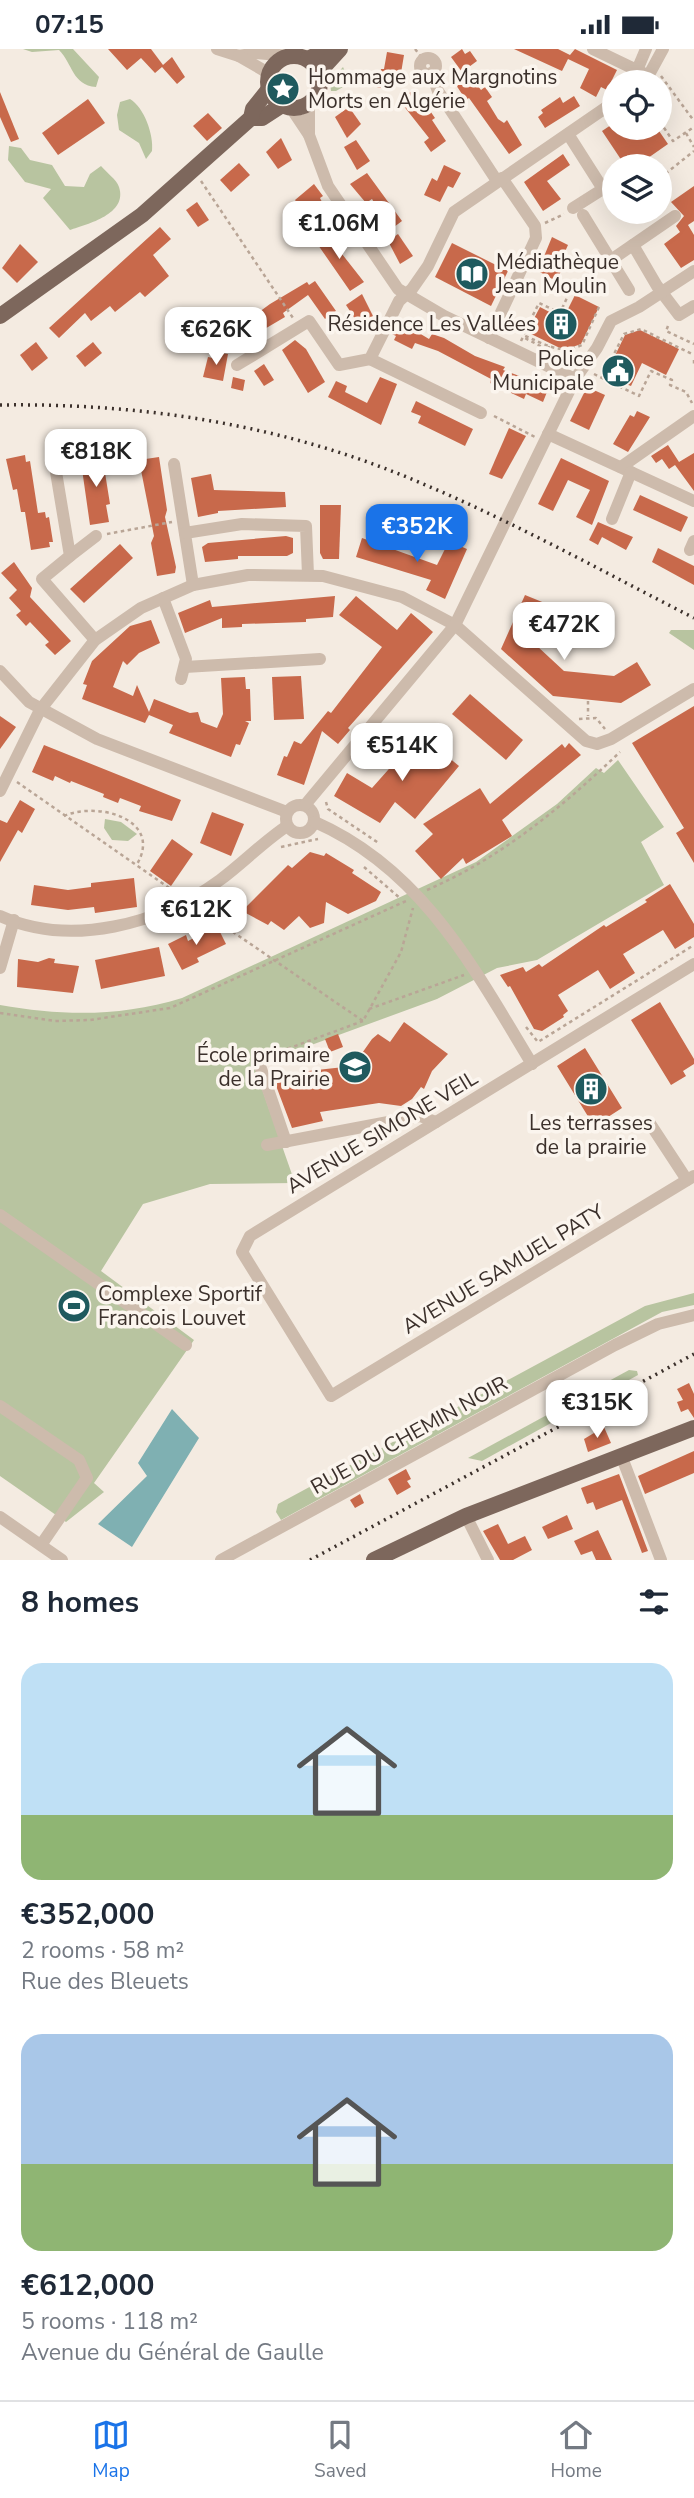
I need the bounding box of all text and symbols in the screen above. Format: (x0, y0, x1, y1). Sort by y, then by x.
text: 07:15 (35, 7, 104, 42)
place label: Hommage aux Margnotins Morts en Algérie (308, 63, 557, 115)
place icon: Hommage aux Margnotins Morts en Algérie (264, 70, 302, 108)
map controls (602, 70, 672, 224)
button: locate (602, 70, 672, 140)
button: layers (602, 154, 672, 224)
pin: €1.06M (282, 201, 396, 261)
text: €1.06M (299, 208, 379, 239)
place label: Médiathèque Jean Moulin (495, 248, 619, 300)
library icon: Médiathèque Jean Moulin (453, 255, 491, 293)
building icon: Résidence Les Vallées (542, 305, 580, 343)
pin: €626K (167, 307, 265, 367)
place label: Résidence Les Vallées (327, 310, 536, 338)
text: €626K (181, 314, 251, 345)
place label: Police Municipale (492, 345, 594, 397)
public building icon: Police Municipale (599, 352, 637, 390)
pin: €818K (47, 429, 145, 489)
text: €818K (61, 436, 131, 467)
pin: €352K (368, 505, 466, 564)
text: €352K (382, 511, 452, 542)
pin: €472K (515, 603, 613, 662)
text: €472K (529, 609, 599, 640)
pin: €514K (353, 723, 451, 783)
text: €514K (367, 730, 437, 761)
pin: €612K (147, 887, 245, 947)
text: €612K (161, 894, 231, 925)
place label: École primaire de la Prairie (197, 1041, 330, 1093)
school or university icon: École primaire de la Prairie (336, 1048, 374, 1086)
street label: AVENUE SIMONE VEIL (281, 1063, 483, 1200)
building icon: Les terrasses de la prairie (572, 1070, 610, 1108)
place label: Les terrasses de la prairie (529, 1109, 653, 1161)
street label: AVENUE SAMUEL PATY (397, 1197, 609, 1340)
place label: Complexe Sportif Francois Louvet (98, 1280, 263, 1332)
sports icon: Complexe Sportif Francois Louvet (55, 1287, 93, 1325)
street label: RUE DU CHEMIN NOIR (306, 1369, 512, 1501)
pin: €315K (548, 1381, 646, 1440)
text: €315K (562, 1387, 632, 1418)
text: 8 homes (21, 1582, 139, 1623)
icon: filters (635, 1583, 673, 1621)
icon: home (284, 1708, 410, 1834)
text: €352,000 (21, 1894, 154, 1935)
text: 2 rooms · 58 m² (21, 1935, 184, 1966)
text: Rue des Bleuets (21, 1966, 189, 1997)
icon: home (284, 2079, 410, 2205)
text: €612,000 (21, 2265, 154, 2306)
text: 5 rooms · 118 m² (21, 2306, 198, 2337)
text: Avenue du Général de Gaulle (21, 2337, 324, 2368)
tab: Map (92, 2416, 130, 2484)
tab: Saved (314, 2416, 367, 2484)
tab: Home (551, 2416, 602, 2484)

